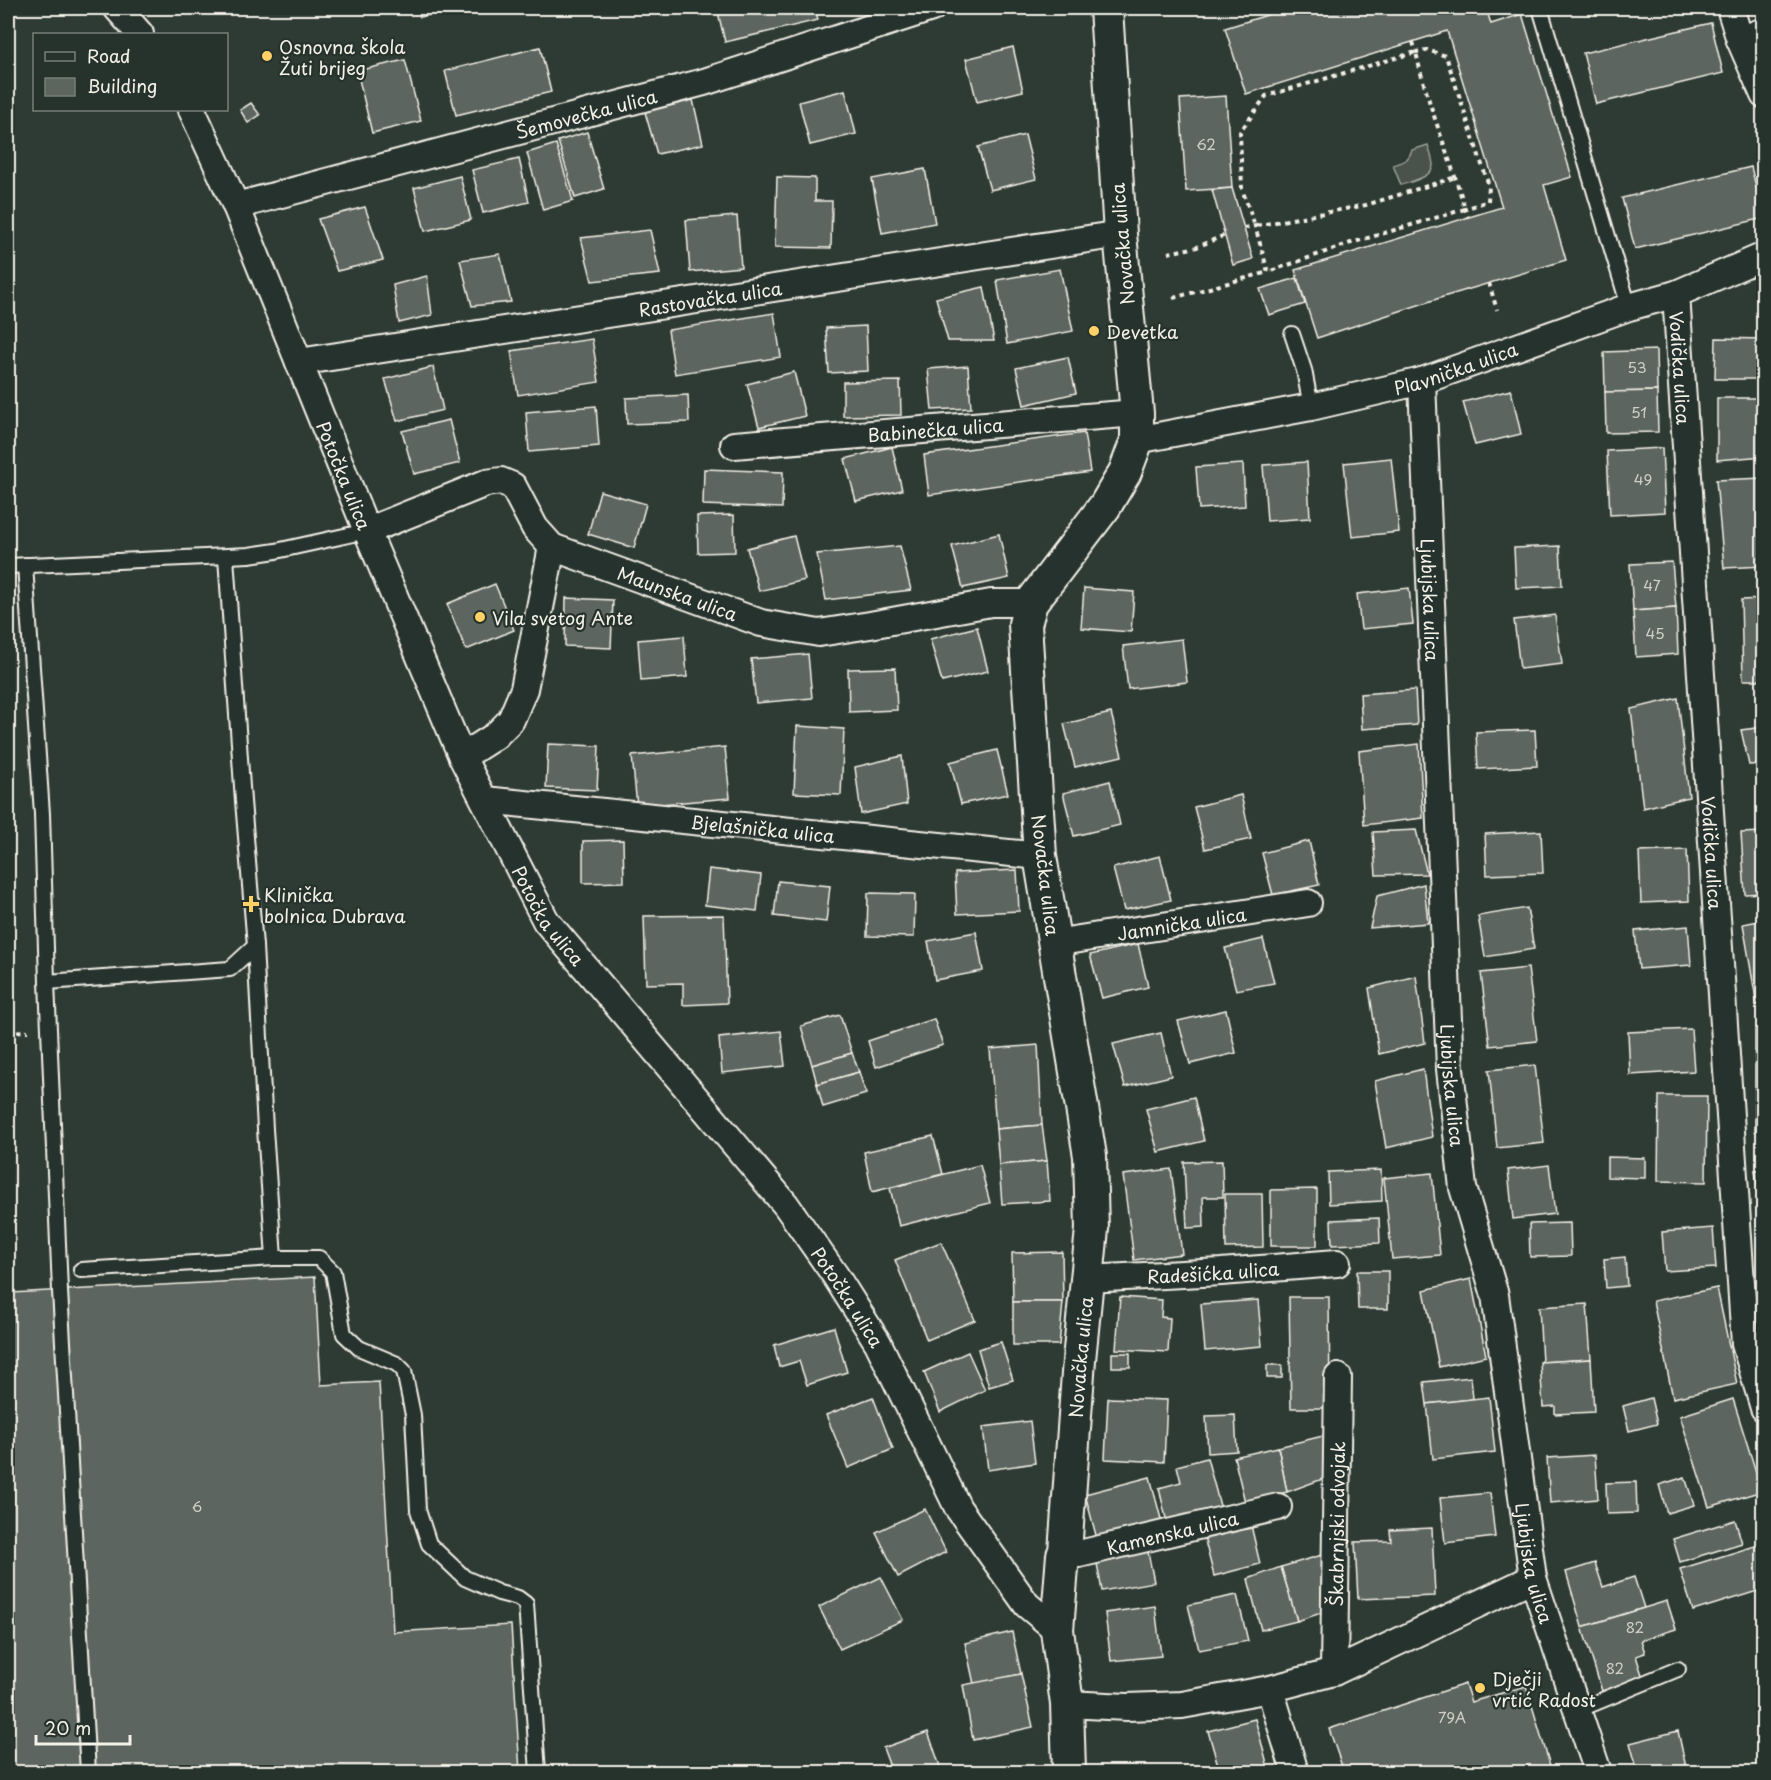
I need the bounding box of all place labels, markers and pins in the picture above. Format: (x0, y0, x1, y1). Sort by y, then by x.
place label: Osnovna škola Žuti brijeg (279, 33, 406, 81)
marker: Osnovna škola Žuti brijeg (260, 49, 274, 63)
place label: Devetka (1106, 318, 1179, 345)
marker: Devetka (1087, 324, 1101, 338)
place label: Vila svetog Ante (492, 604, 633, 631)
marker: Vila svetog Ante (473, 610, 487, 624)
place label: Klinička bolnica Dubrava (264, 881, 406, 929)
marker: Klinička bolnica Dubrava (242, 895, 260, 913)
place label: Dječji vrtić Radost (1492, 1665, 1596, 1713)
marker: Dječji vrtić Radost (1473, 1681, 1487, 1695)

